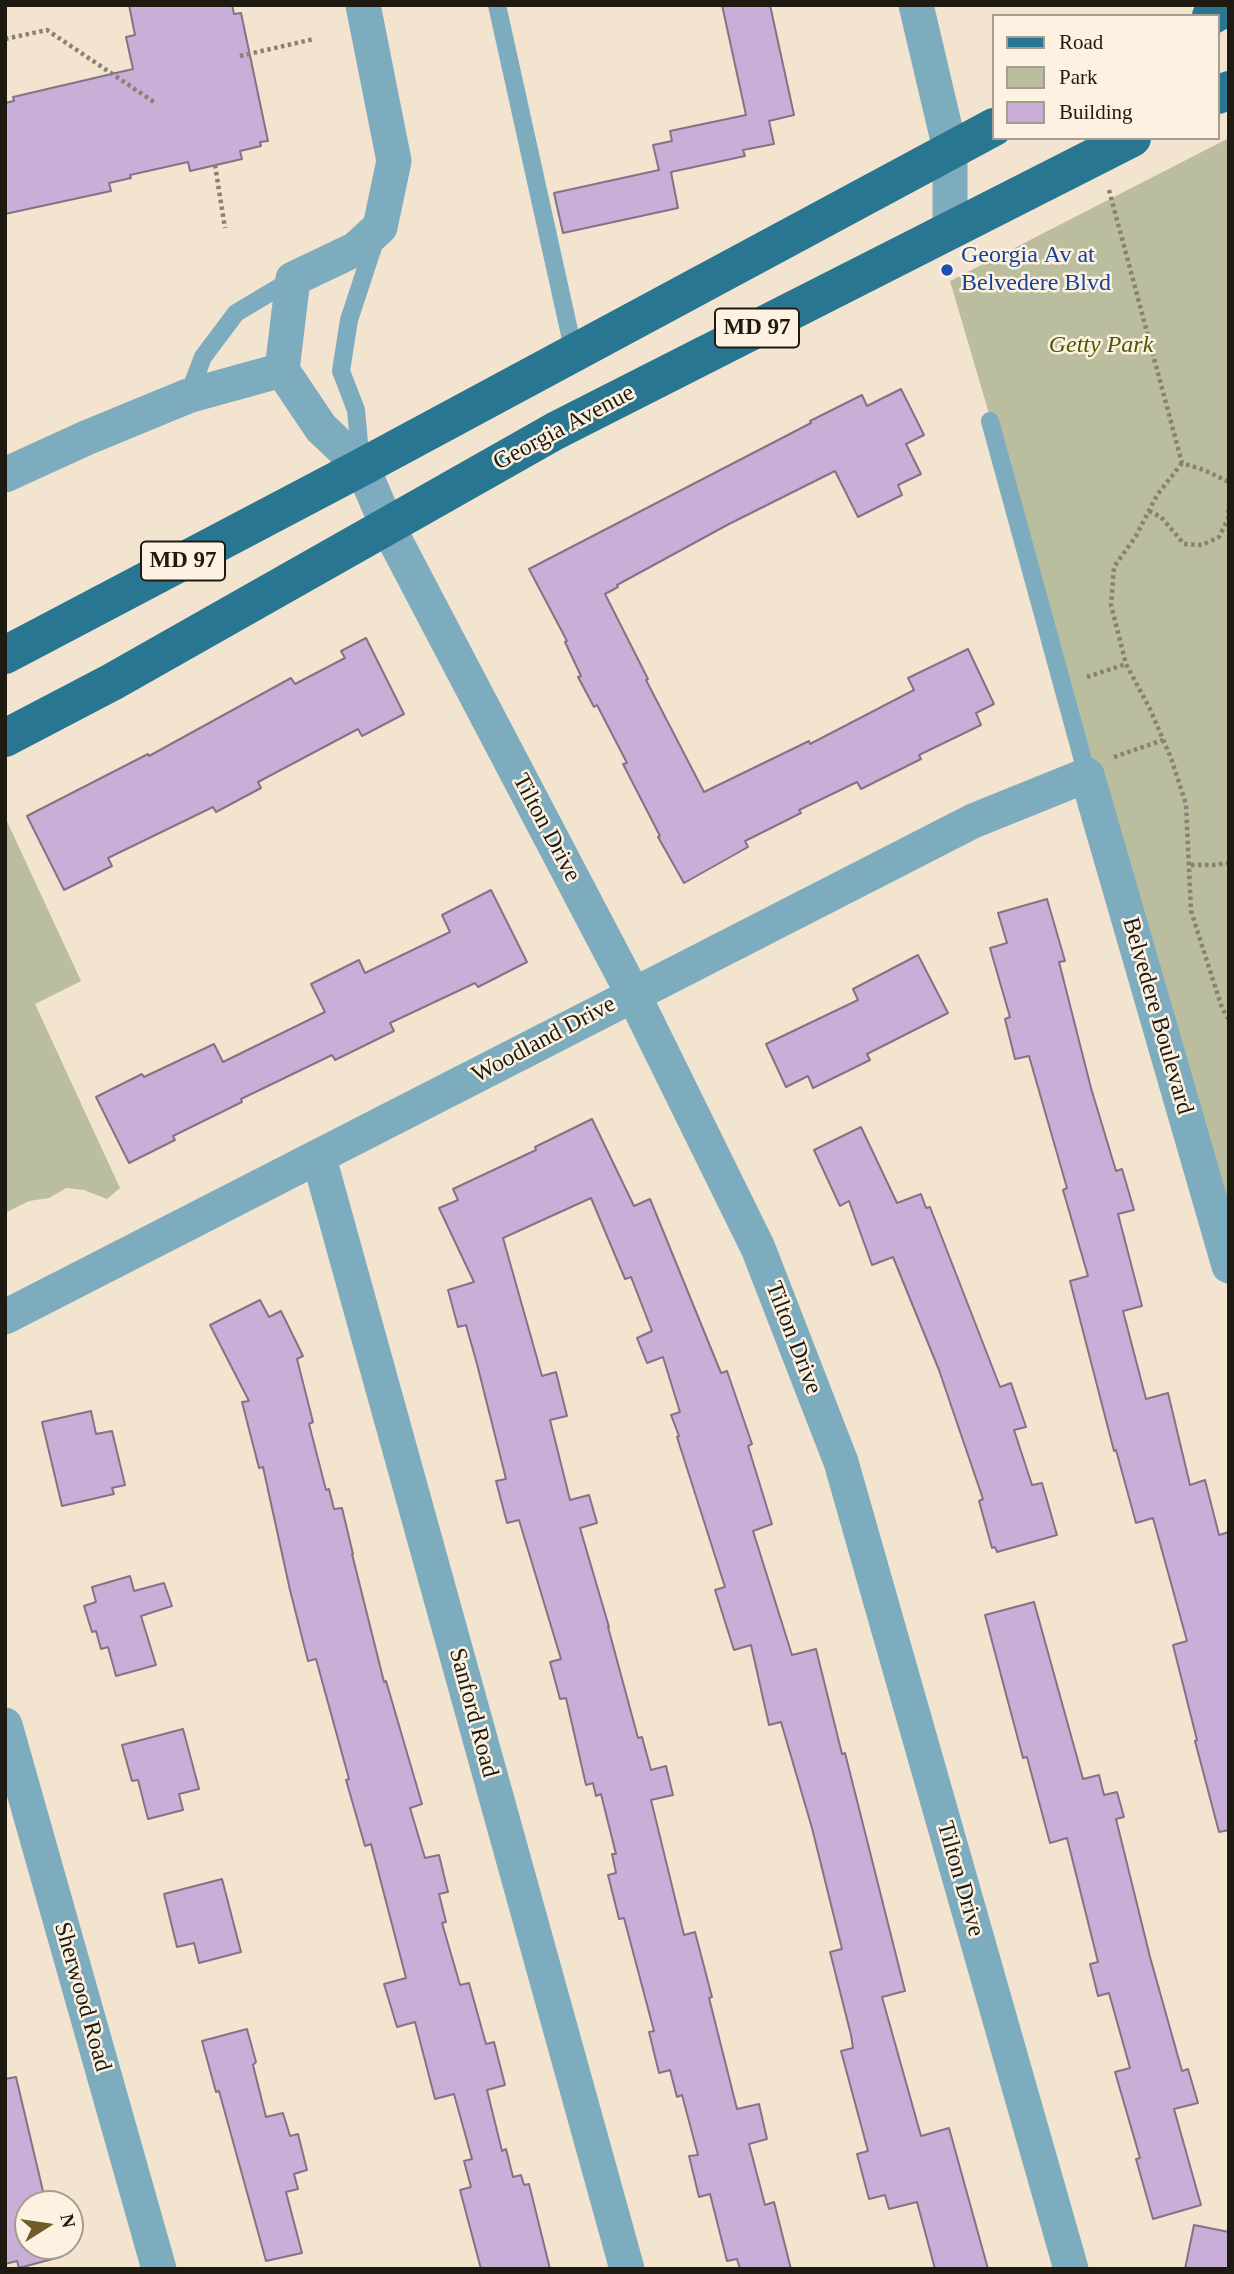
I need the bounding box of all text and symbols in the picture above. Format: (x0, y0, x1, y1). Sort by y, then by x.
legend (992, 14, 1220, 140)
text: Road (1059, 30, 1103, 54)
text: Park (1059, 65, 1098, 89)
text: Building (1059, 100, 1133, 124)
place label: Georgia Av at Belvedere Blvd (961, 242, 1111, 298)
marker: Georgia Av at Belvedere Blvd (939, 262, 955, 278)
road number: MD 97 (715, 308, 799, 348)
park label: Getty Park (1049, 332, 1153, 360)
street label: Georgia Avenue (488, 379, 640, 477)
road number: MD 97 (141, 541, 225, 580)
street label: Tilton Drive (505, 769, 587, 887)
street label: Belvedere Boulevard (1115, 914, 1199, 1118)
street label: Woodland Drive (467, 990, 621, 1090)
street label: Tilton Drive (758, 1278, 828, 1398)
street label: Sanford Road (442, 1645, 504, 1781)
street label: Tilton Drive (930, 1818, 990, 1940)
street label: Sherwood Road (47, 1919, 117, 2075)
north arrow (14, 2190, 84, 2260)
text: N (56, 2212, 80, 2230)

